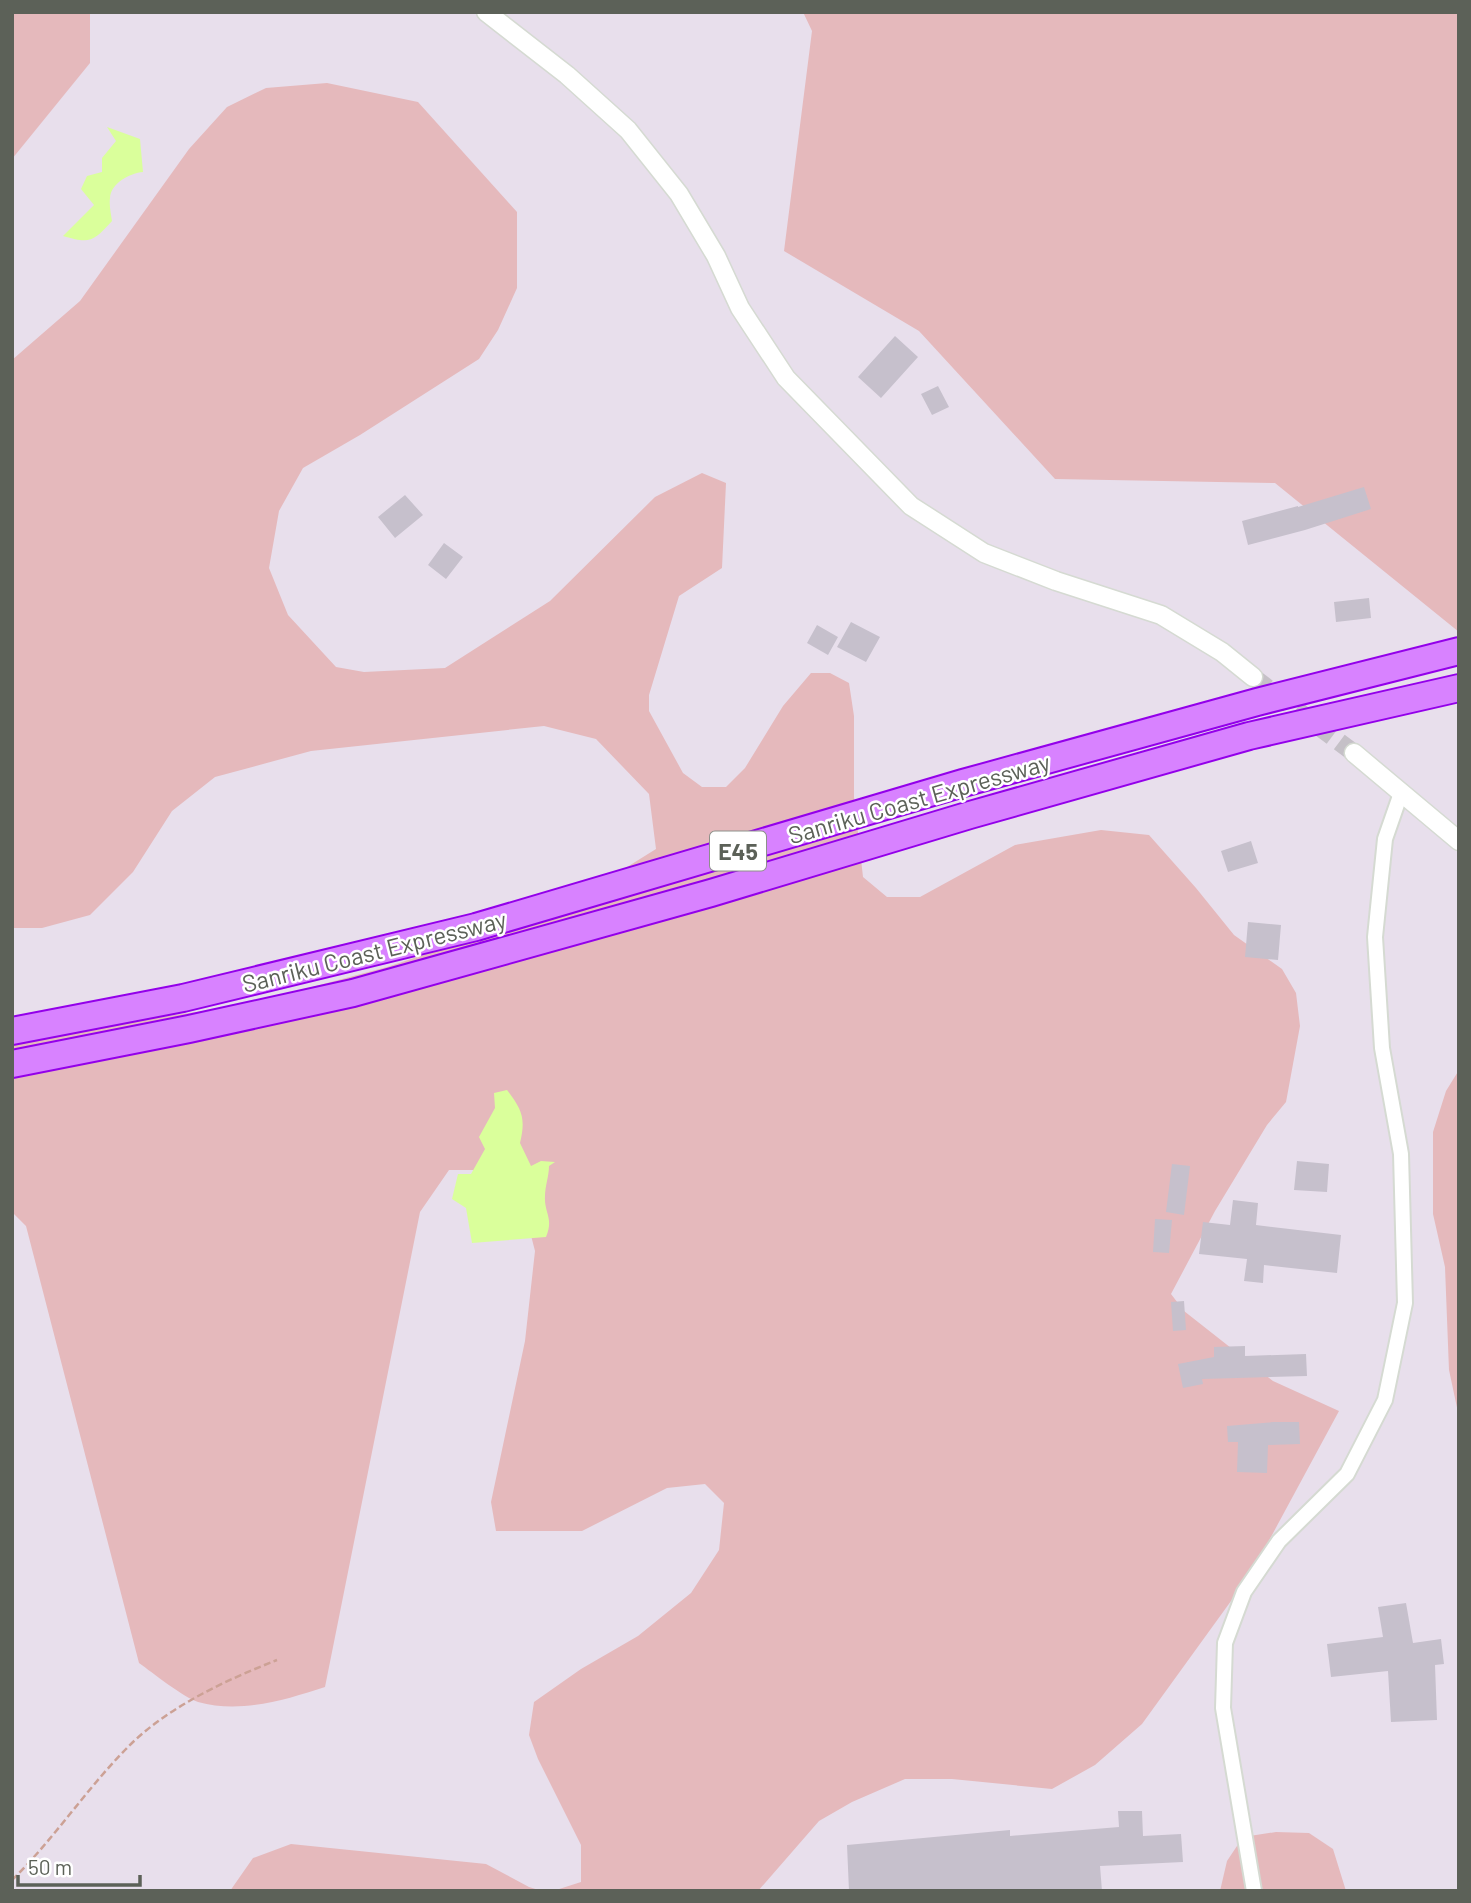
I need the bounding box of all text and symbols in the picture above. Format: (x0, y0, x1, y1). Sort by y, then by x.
street label: Sanriku Coast Expressway (785, 747, 1053, 849)
road number: E45 (710, 832, 766, 870)
street label: Sanriku Coast Expressway (239, 904, 509, 998)
scale bar (18, 1843, 140, 1887)
text: 50 m (28, 1854, 72, 1879)

